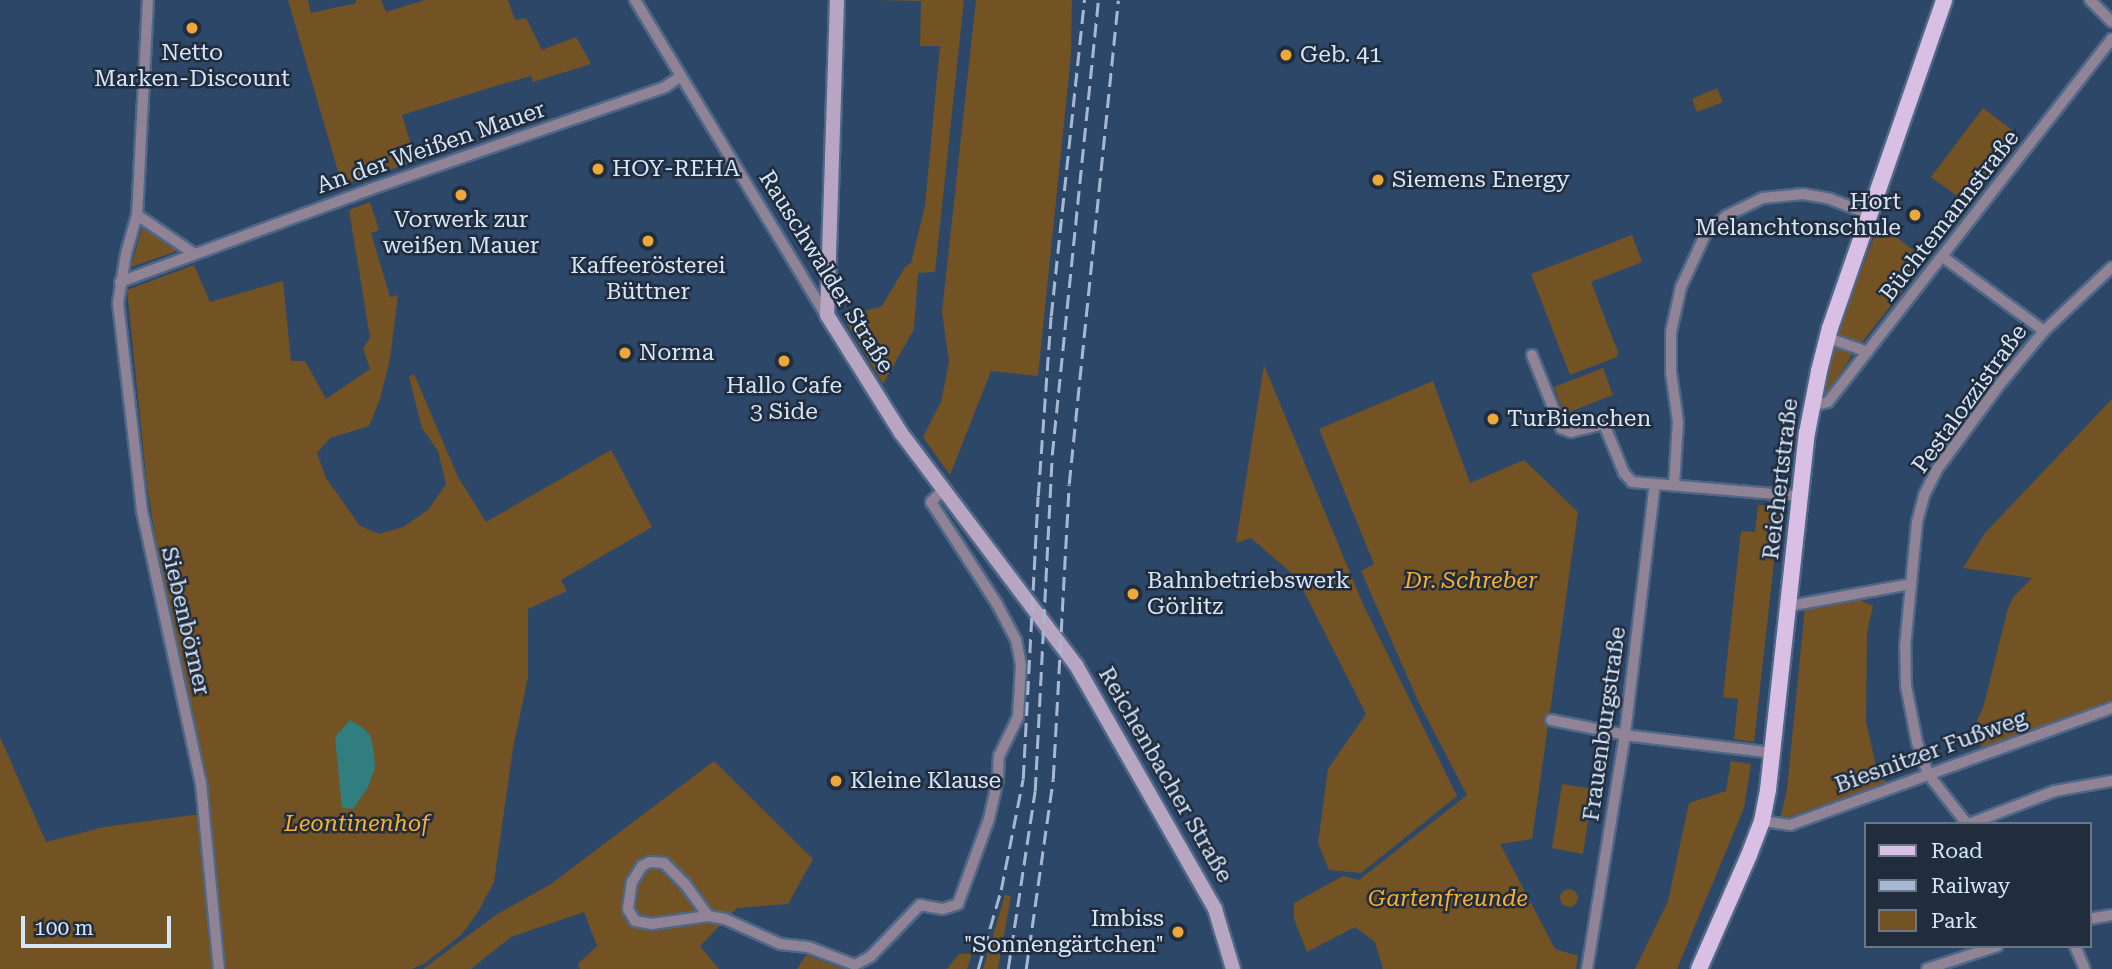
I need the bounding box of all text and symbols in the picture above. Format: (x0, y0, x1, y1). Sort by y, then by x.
marker: Netto Marken-Discount (184, 20, 200, 36)
place label: Netto Marken-Discount (94, 39, 290, 93)
place label: Geb. 41 (1300, 41, 1382, 69)
marker: Geb. 41 (1278, 47, 1294, 63)
street label: An der Weißen Mauer (313, 96, 549, 200)
street label: Büchtemannstraße (1875, 125, 2025, 307)
place label: HOY-REHA (612, 155, 740, 183)
marker: HOY-REHA (590, 161, 606, 177)
street label: Rauschwalder Straße (753, 166, 899, 378)
place label: Siemens Energy (1392, 166, 1570, 194)
marker: Siemens Energy (1370, 172, 1386, 188)
marker: Vorwerk zur weißen Mauer (453, 187, 469, 203)
place label: Hort Melanchtonschule (1695, 188, 1901, 242)
place label: Vorwerk zur weißen Mauer (383, 206, 539, 260)
marker: Hort Melanchtonschule (1907, 207, 1923, 223)
marker: Kaffeerösterei Büttner (640, 233, 656, 249)
place label: Kaffeerösterei Büttner (570, 252, 726, 306)
street label: Pestalozzistraße (1907, 319, 2033, 479)
place label: Norma (639, 339, 714, 367)
marker: Norma (617, 345, 633, 361)
marker: Hallo Cafe 3 Side (776, 353, 792, 369)
place label: Hallo Cafe 3 Side (726, 372, 842, 426)
street label: Reichertstraße (1757, 397, 1805, 561)
place label: TurBienchen (1507, 405, 1651, 433)
marker: TurBienchen (1485, 411, 1501, 427)
street label: Siebenbörner (155, 544, 215, 698)
place label: Bahnbetriebswerk Görlitz (1147, 567, 1350, 621)
park label: Dr. Schreber (1404, 567, 1538, 595)
marker: Bahnbetriebswerk Görlitz (1125, 586, 1141, 602)
street label: Frauenburgstraße (1578, 625, 1632, 823)
street label: Reichenbacher Straße (1092, 662, 1238, 888)
street label: Biesnitzer Fußweg (1831, 704, 2031, 800)
place label: Kleine Klause (850, 767, 1001, 795)
marker: Kleine Klause (828, 773, 844, 789)
park label: Leontinenhof (284, 810, 430, 838)
legend (1864, 822, 2091, 948)
text: Road (1931, 839, 1983, 863)
text: Railway (1931, 874, 2010, 898)
park label: Gartenfreunde (1368, 885, 1528, 913)
scale bar (24, 902, 175, 946)
place label: Imbiss "Sonnengärtchen" (964, 905, 1164, 959)
text: Park (1931, 909, 1977, 933)
text: 100 m (34, 916, 94, 940)
marker: Imbiss "Sonnengärtchen" (1170, 924, 1186, 940)

